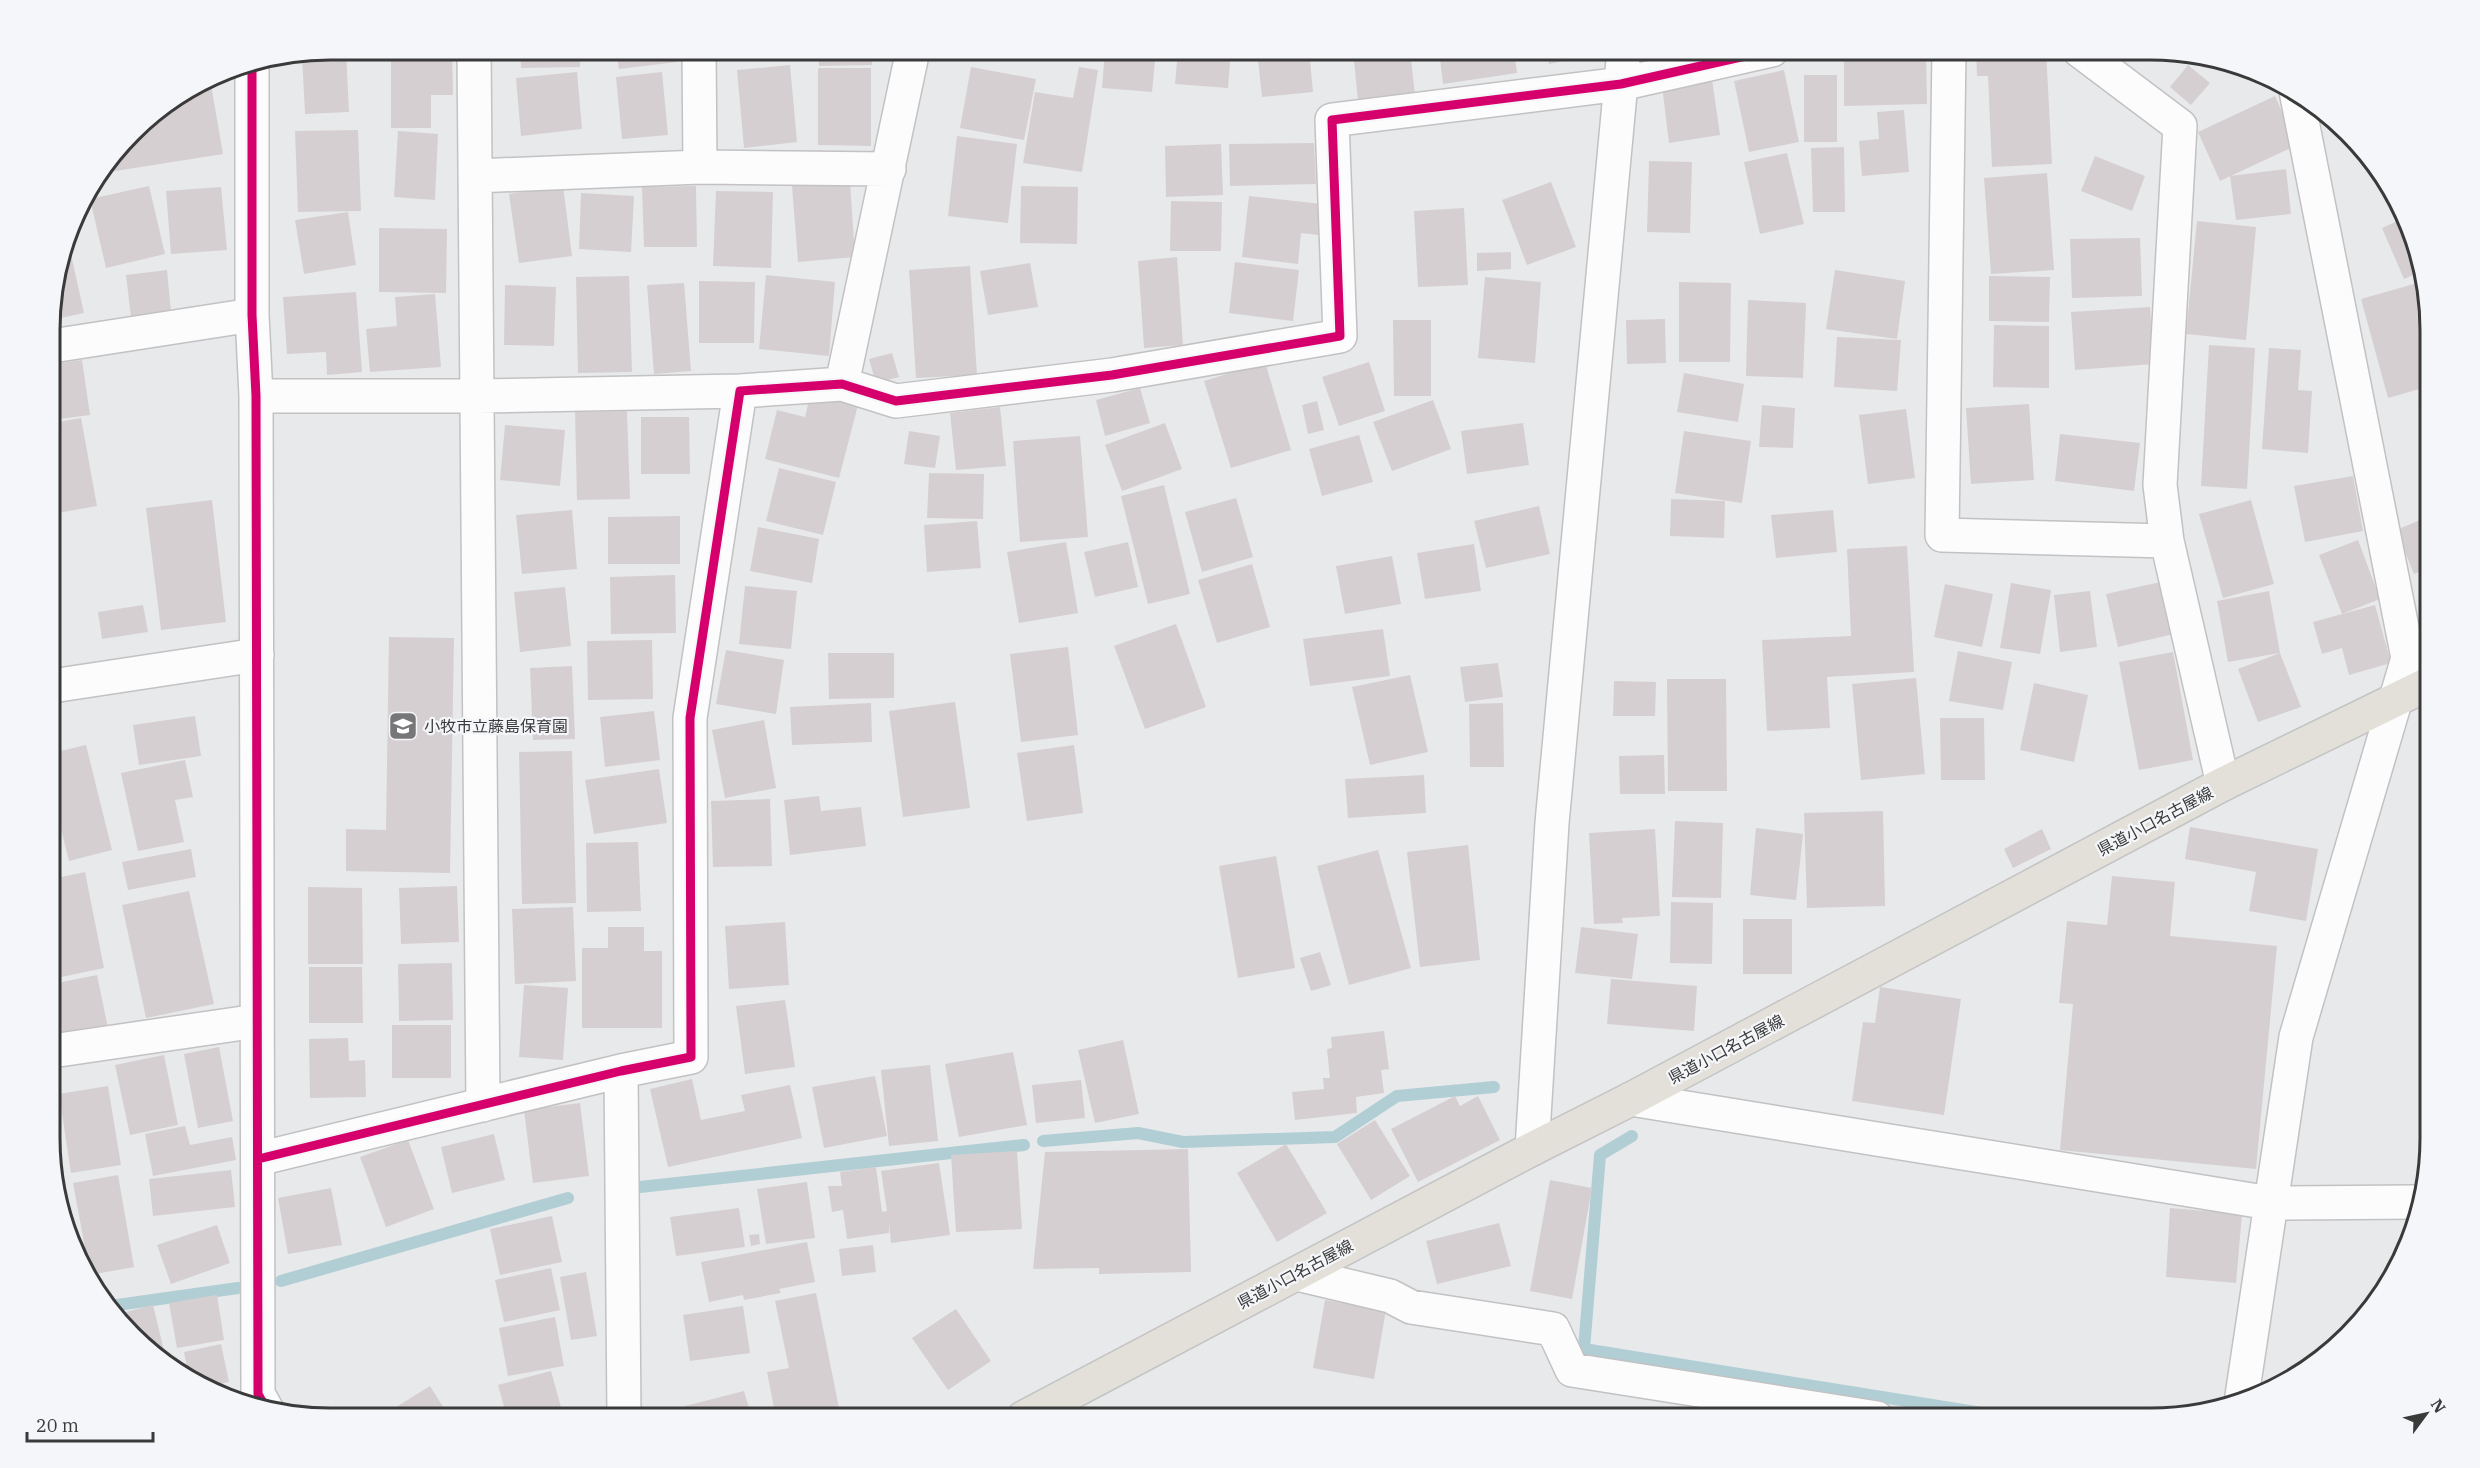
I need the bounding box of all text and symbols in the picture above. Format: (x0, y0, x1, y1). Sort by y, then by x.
school or university icon: 小牧市立藤島保育園 (387, 710, 419, 742)
place label: 小牧市立藤島保育園 (424, 716, 568, 736)
street label: 県道小口名古屋線 (2094, 782, 2216, 860)
street label: 県道小口名古屋線 (1665, 1010, 1787, 1088)
street label: 県道小口名古屋線 (1234, 1235, 1356, 1313)
north arrow (2396, 1384, 2456, 1444)
text: N (2427, 1395, 2450, 1417)
scale bar (27, 1405, 153, 1443)
text: 20 m (36, 1414, 79, 1437)

